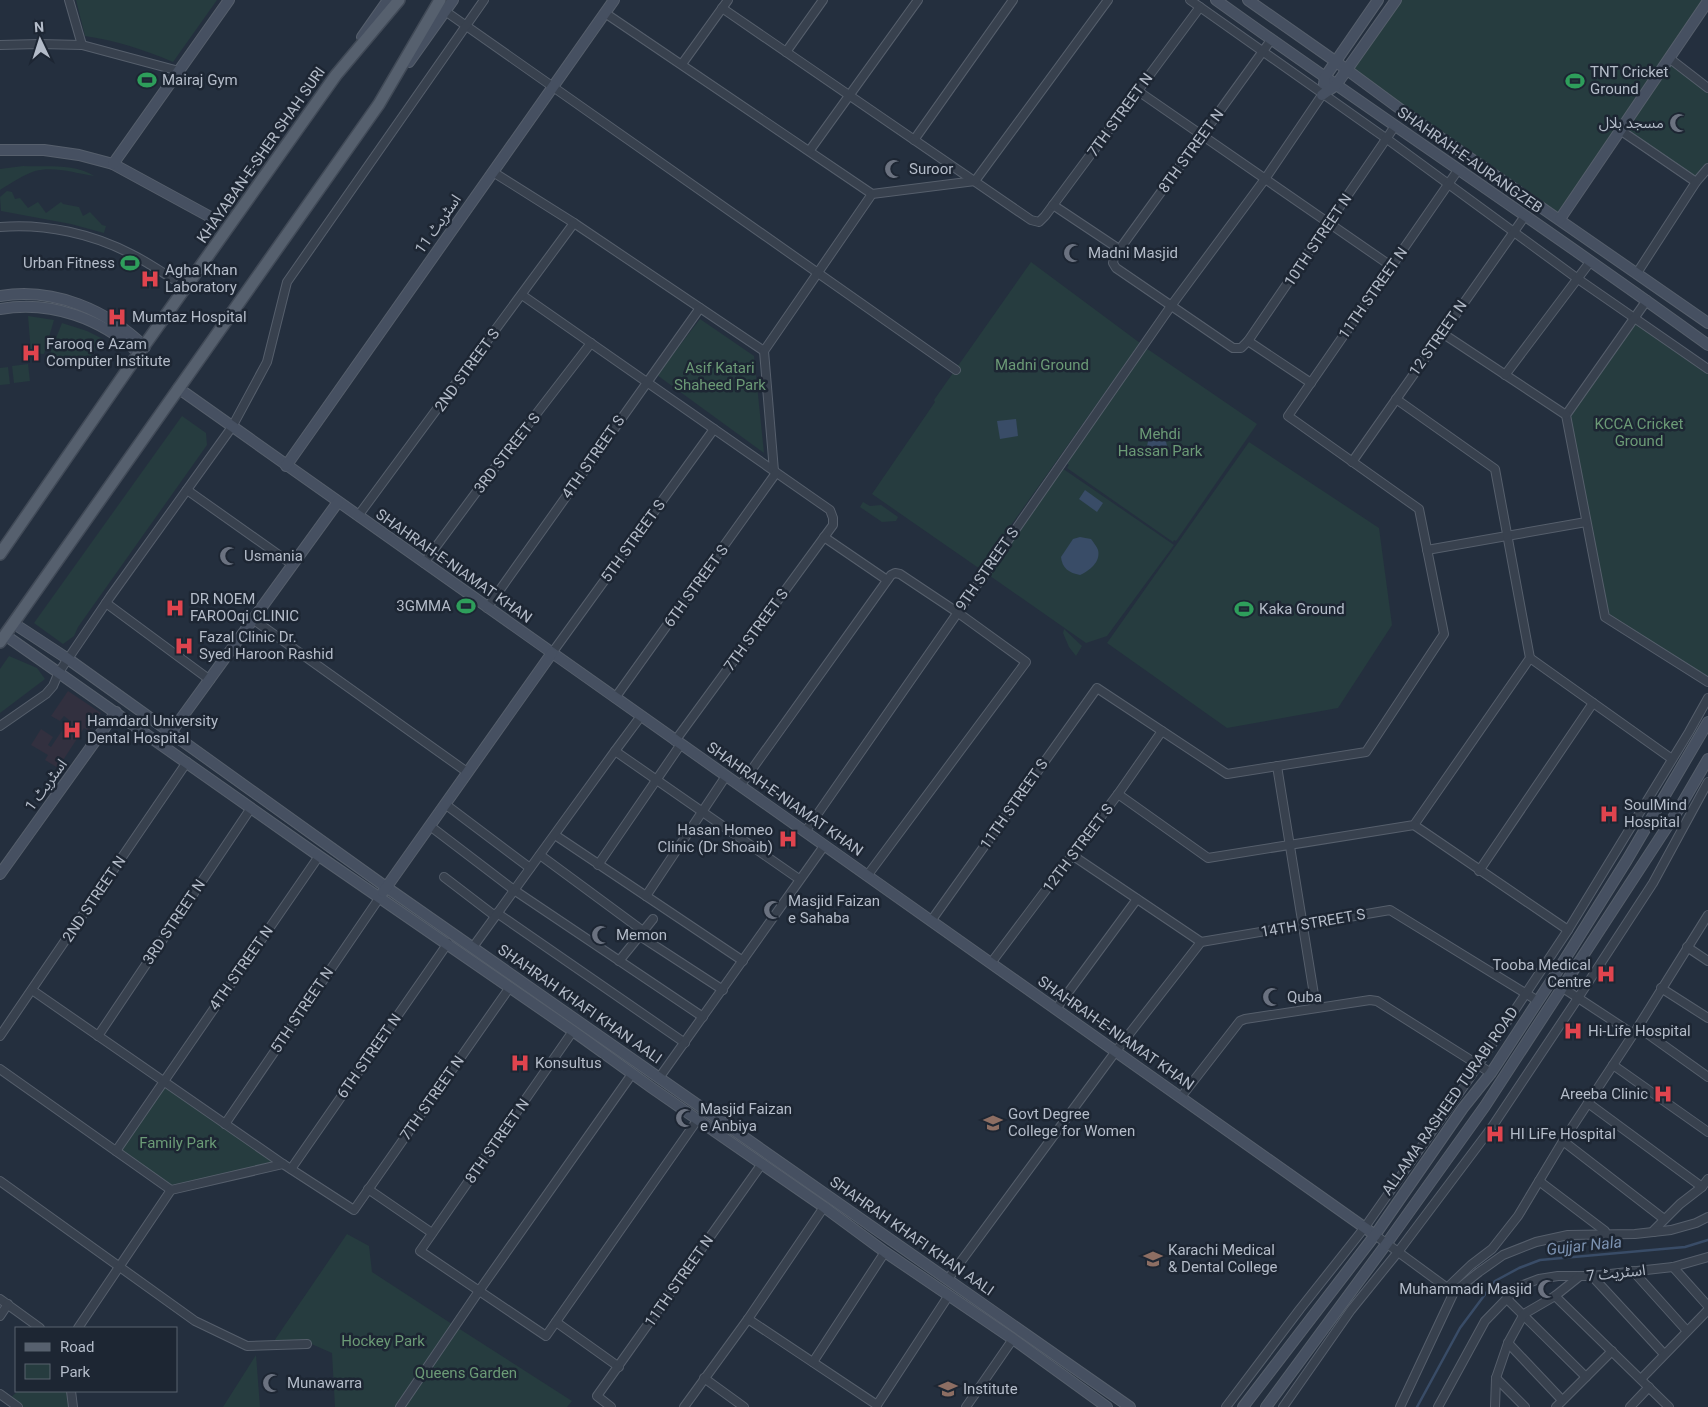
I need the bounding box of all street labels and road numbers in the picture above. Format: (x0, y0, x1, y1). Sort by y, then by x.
street label: KHAYABAN-E-SHER SHAH SURI (193, 63, 329, 247)
street label: 7TH STREET N (1084, 70, 1156, 160)
street label: SHAHRAH-E-AURANGZEB (1394, 103, 1546, 217)
street label: 8TH STREET N (1155, 106, 1227, 196)
street label: 10TH STREET N (1280, 190, 1356, 290)
street label: اسٹریٹ 11 (411, 191, 465, 257)
street label: 11TH STREET N (1335, 244, 1411, 342)
street label: 12 STREET N (1405, 297, 1471, 379)
street label: 2ND STREET S (431, 325, 503, 415)
street label: 3RD STREET S (470, 409, 544, 497)
street label: 4TH STREET S (558, 412, 628, 502)
street label: 5TH STREET S (597, 496, 669, 586)
street label: SHAHRAH-E-NIAMAT KHAN (372, 505, 536, 627)
street label: 9TH STREET S (952, 524, 1022, 614)
street label: 6TH STREET S (660, 541, 732, 631)
street label: 7TH STREET S (720, 585, 792, 675)
street label: SHAHRAH-E-NIAMAT KHAN (703, 738, 867, 860)
street label: 11TH STREET S (976, 755, 1052, 853)
street label: اسٹریٹ 1 (21, 756, 71, 814)
street label: 12TH STREET S (1039, 800, 1117, 896)
street label: 2ND STREET N (59, 852, 129, 946)
street label: 3RD STREET N (139, 876, 209, 968)
street label: 14TH STREET S (1259, 905, 1367, 941)
street label: 4TH STREET N (205, 922, 277, 1014)
street label: SHAHRAH KHAFI KHAN AALI (495, 940, 665, 1068)
street label: 5TH STREET N (267, 964, 337, 1056)
street label: SHAHRAH-E-NIAMAT KHAN (1034, 972, 1198, 1094)
street label: ALLAMA RASHEED TURABI ROAD (1378, 1003, 1522, 1199)
street label: 6TH STREET N (333, 1010, 405, 1102)
street label: 7TH STREET N (396, 1052, 468, 1144)
street label: 8TH STREET N (461, 1095, 533, 1187)
street label: SHAHRAH KHAFI KHAN AALI (827, 1172, 997, 1300)
street label: 11TH STREET N (641, 1232, 717, 1330)
street label: اسٹریٹ 7 (1585, 1261, 1647, 1285)

